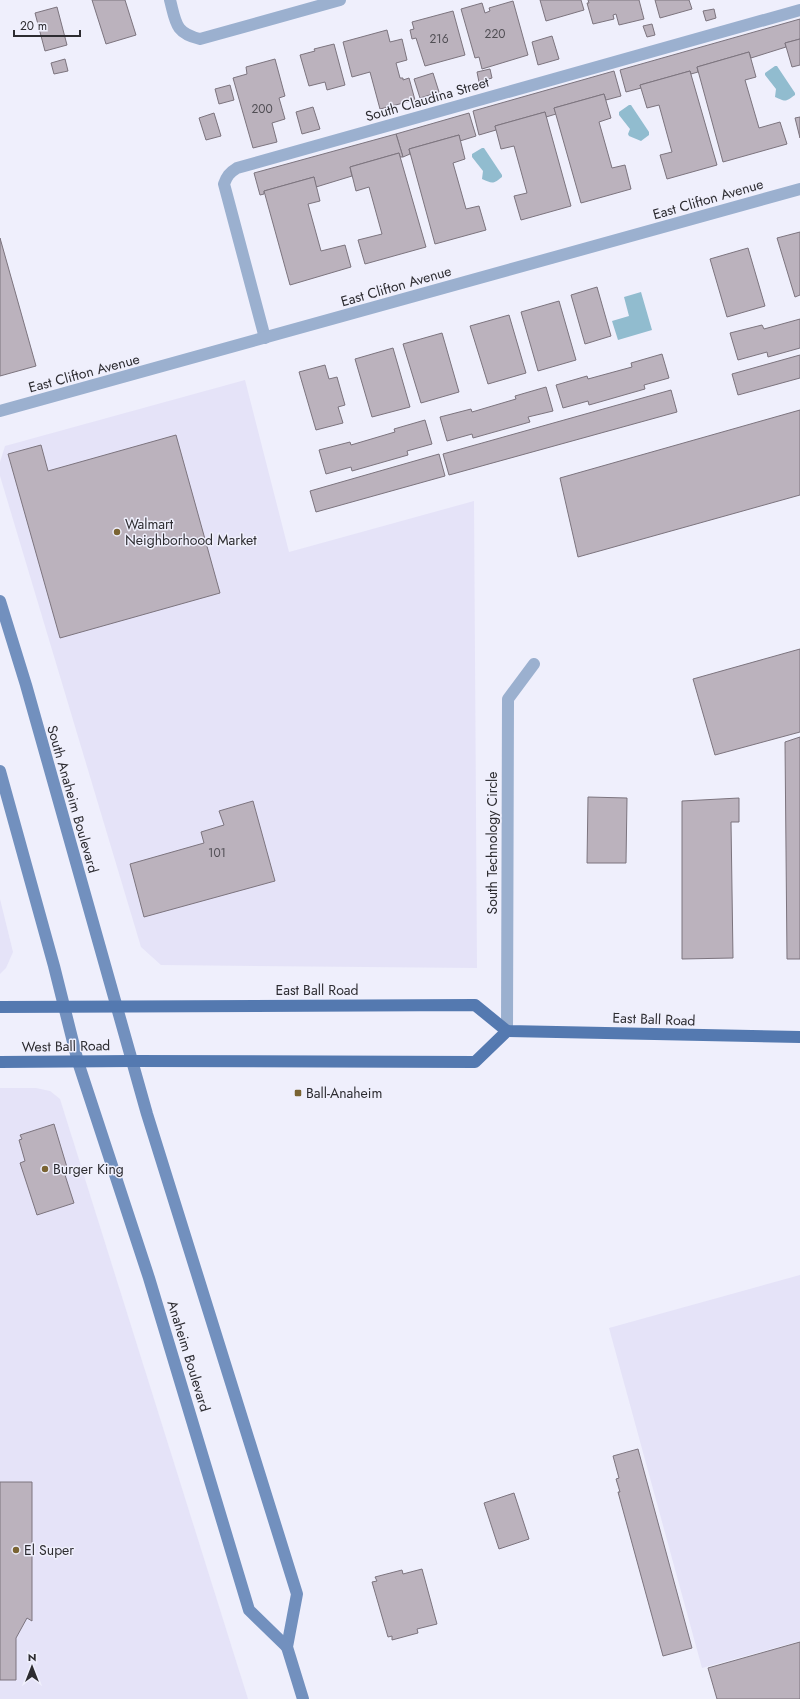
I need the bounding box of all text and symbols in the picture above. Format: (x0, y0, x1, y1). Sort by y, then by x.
scale bar (14, 12, 80, 38)
text: 20 m (20, 17, 47, 35)
house number: 220 (485, 25, 505, 43)
house number: 216 (429, 30, 449, 48)
street label: South Claudina Street (363, 72, 492, 126)
house number: 200 (251, 100, 273, 118)
street label: East Clifton Avenue (650, 174, 766, 224)
street label: East Clifton Avenue (338, 261, 454, 311)
street label: East Clifton Avenue (26, 349, 142, 397)
place label: Walmart Neighborhood Market (125, 514, 257, 550)
marker: Walmart Neighborhood Market (112, 527, 122, 537)
street label: South Anaheim Boulevard (42, 723, 104, 875)
street label: South Technology Circle (482, 771, 502, 915)
house number: 101 (208, 844, 226, 862)
street label: East Ball Road (275, 980, 359, 1000)
street label: East Ball Road (612, 1008, 696, 1030)
street label: West Ball Road (22, 1035, 110, 1057)
place label: Ball-Anaheim (306, 1083, 382, 1103)
marker: Ball-Anaheim (293, 1088, 303, 1098)
place label: Burger King (53, 1159, 124, 1179)
marker: Burger King (40, 1164, 50, 1174)
street label: Anaheim Boulevard (163, 1298, 215, 1414)
place label: El Super (24, 1540, 74, 1560)
marker: El Super (11, 1545, 21, 1555)
north arrow (12, 1647, 52, 1687)
text: N (28, 1649, 36, 1665)

